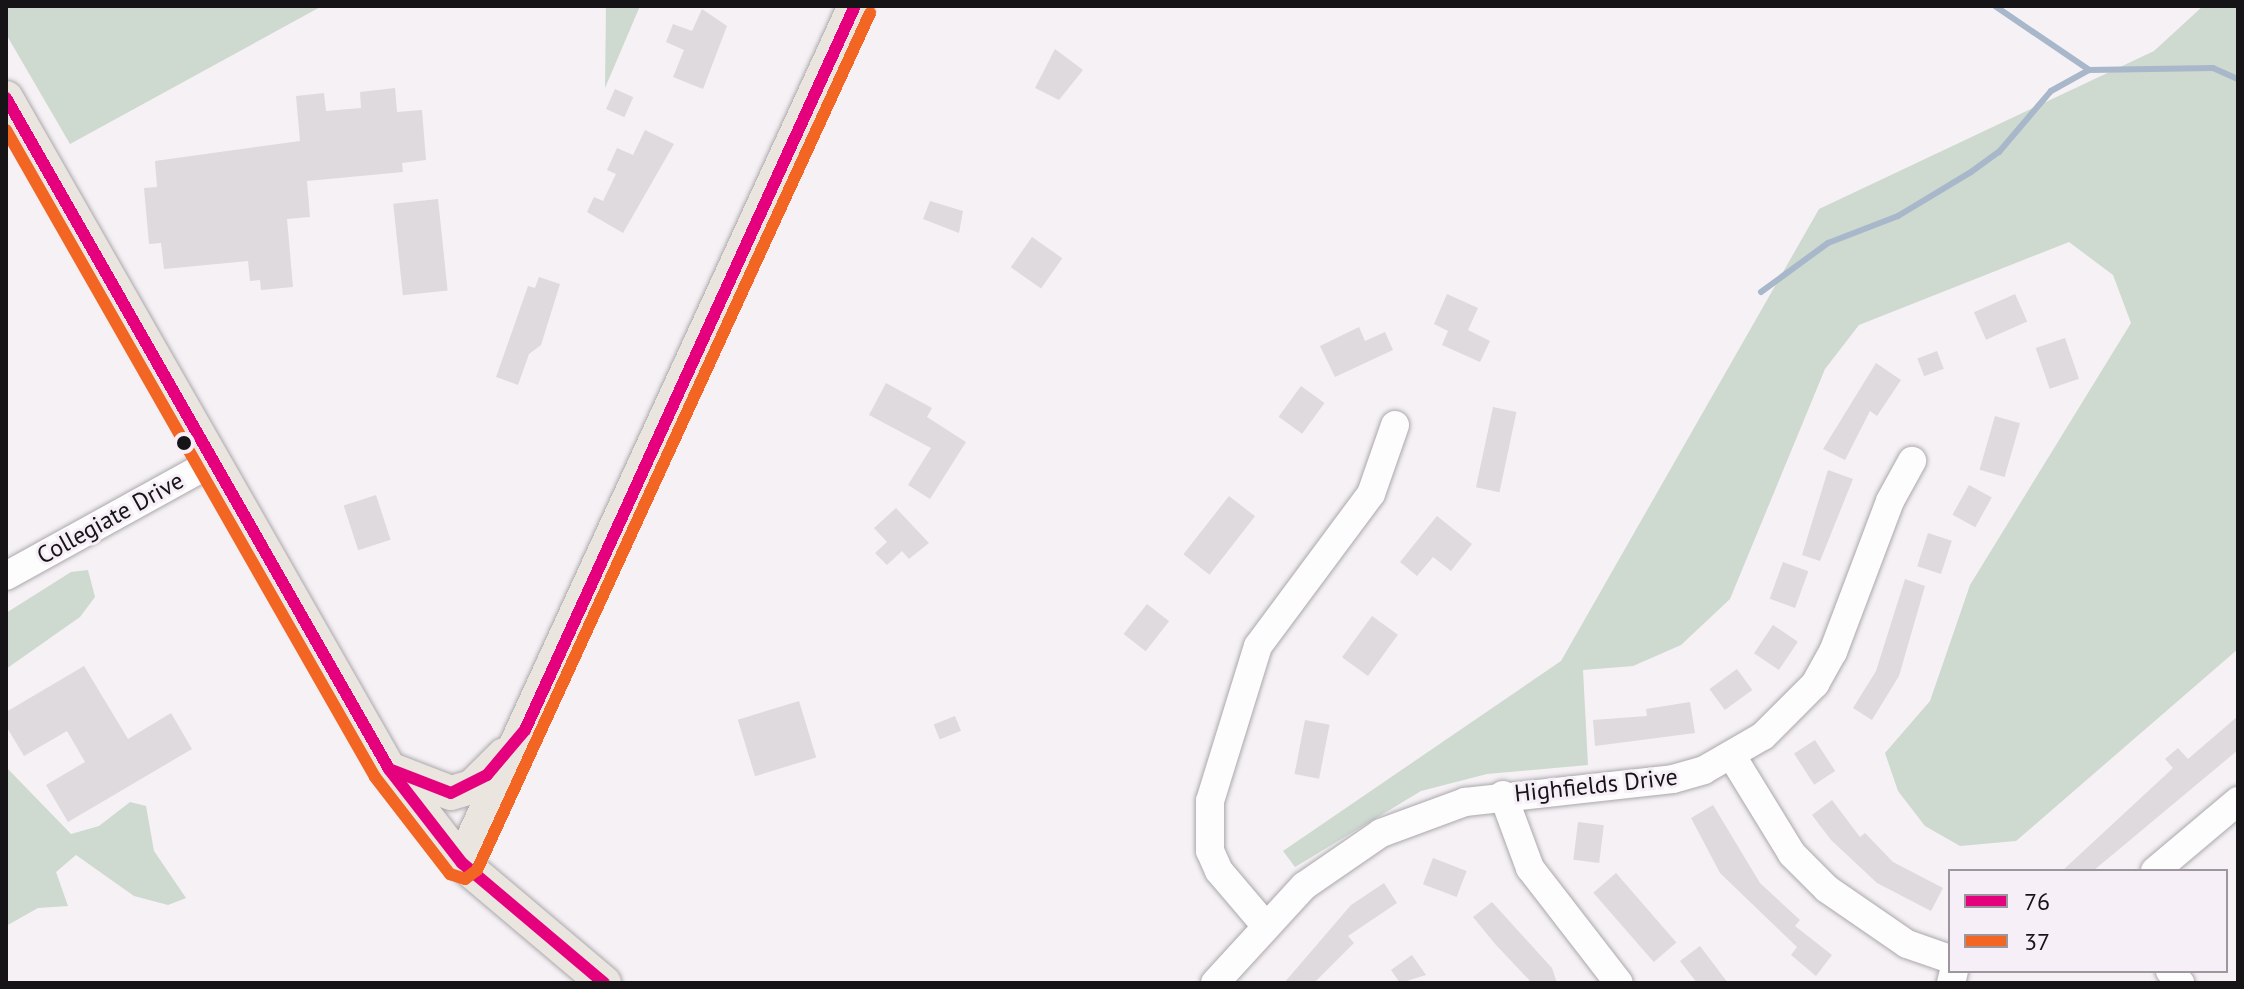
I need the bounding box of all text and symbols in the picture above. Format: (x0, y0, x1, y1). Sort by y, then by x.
unlabelled marker (176, 435, 192, 451)
street label: Collegiate Drive (32, 466, 188, 570)
street label: Highfields Drive (1513, 762, 1679, 808)
legend (1948, 869, 2228, 973)
text: 76 (2024, 886, 2050, 917)
text: 37 (2024, 926, 2050, 957)

